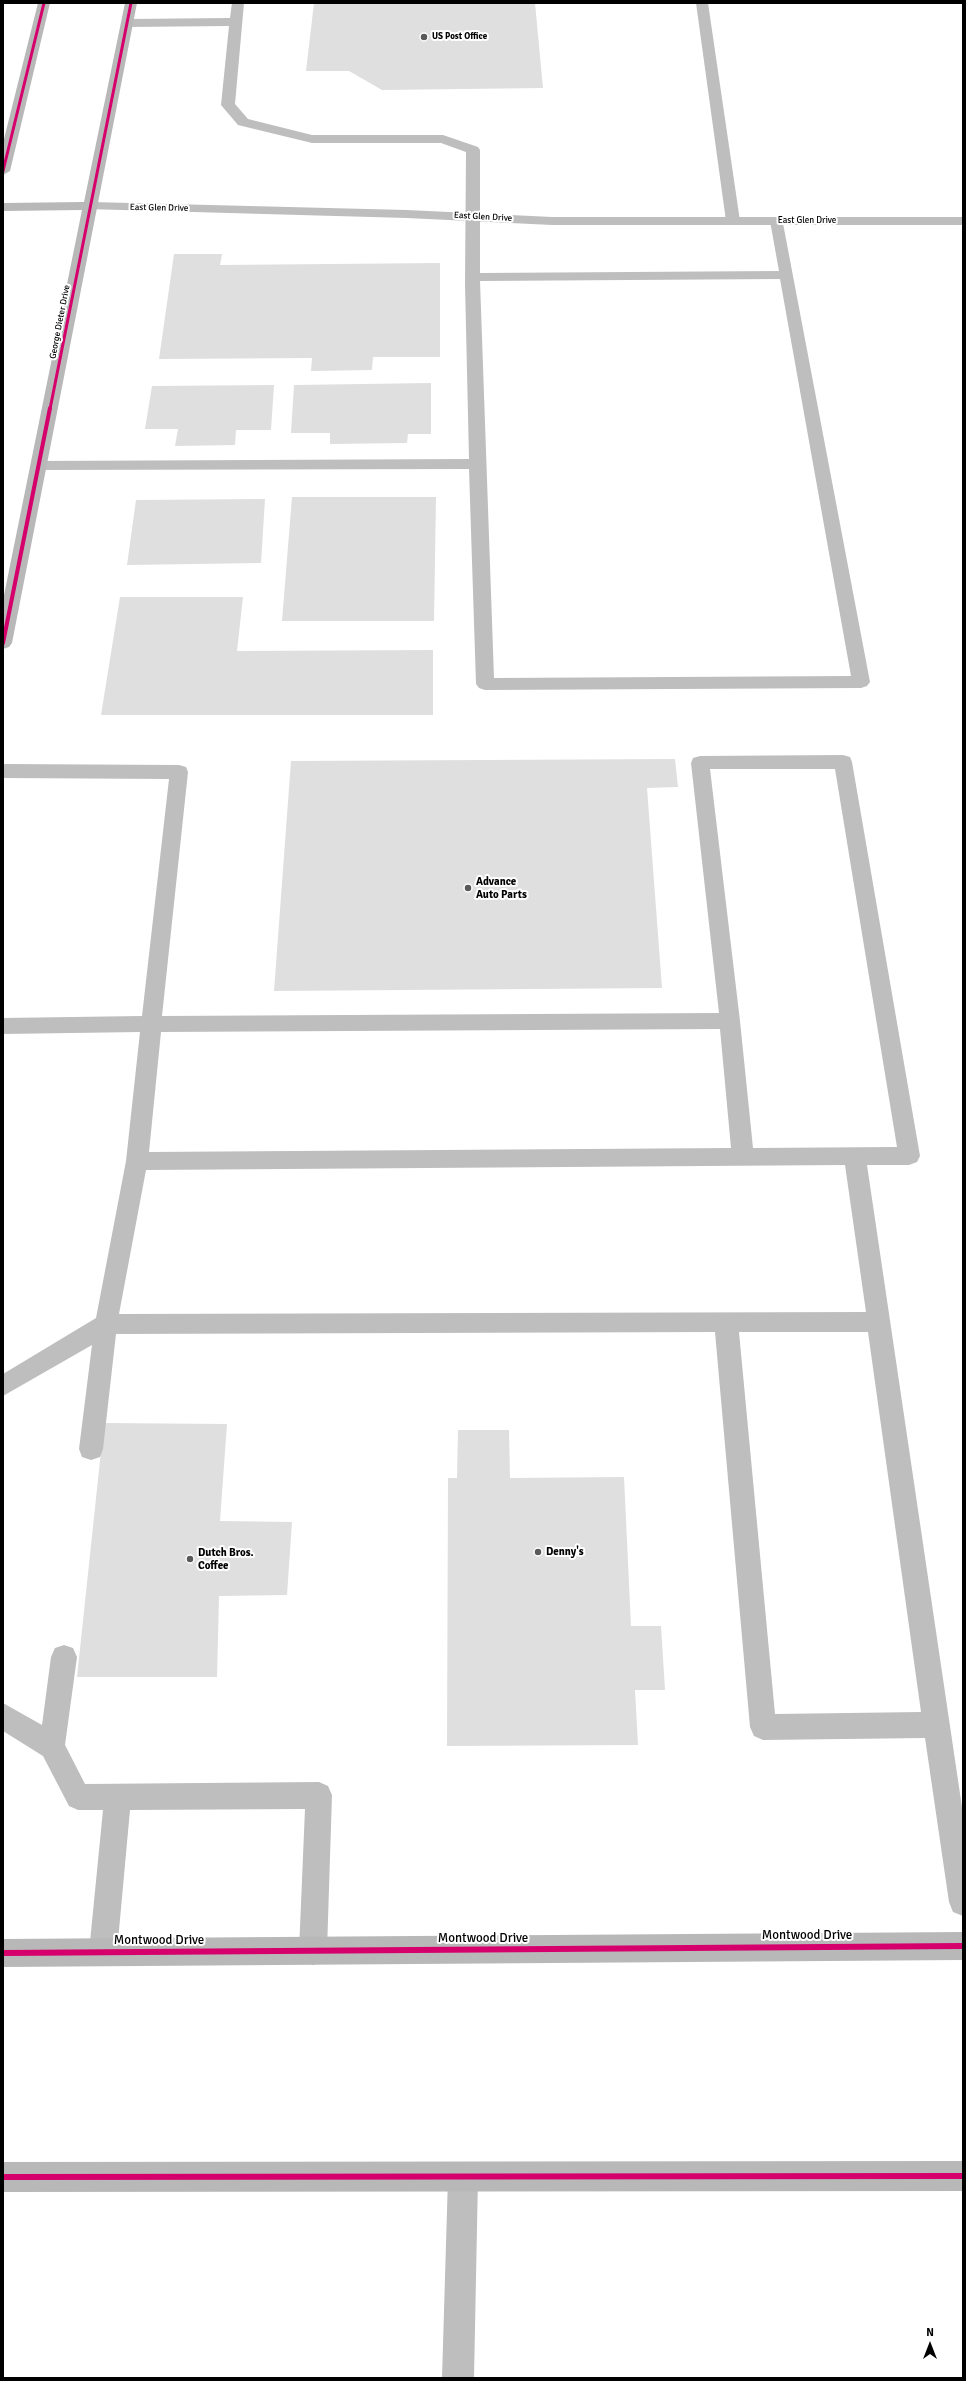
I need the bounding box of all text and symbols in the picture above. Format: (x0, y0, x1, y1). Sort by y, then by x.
marker: US Post Office (419, 32, 429, 42)
place label: US Post Office (432, 32, 487, 42)
street label: East Glen Drive (130, 202, 188, 214)
street label: East Glen Drive (453, 210, 513, 224)
street label: East Glen Drive (778, 216, 836, 226)
street label: George Dieter Drive (48, 284, 72, 360)
place label: Advance Auto Parts (476, 875, 527, 901)
marker: Advance Auto Parts (463, 883, 473, 893)
place label: Denny's (546, 1545, 584, 1559)
place label: Dutch Bros. Coffee (198, 1546, 254, 1572)
marker: Denny's (533, 1547, 543, 1557)
marker: Dutch Bros. Coffee (185, 1554, 195, 1564)
street label: Montwood Drive (762, 1928, 852, 1944)
street label: Montwood Drive (438, 1931, 528, 1947)
street label: Montwood Drive (114, 1933, 204, 1949)
north arrow (910, 2325, 950, 2365)
text: N (926, 2326, 934, 2339)

